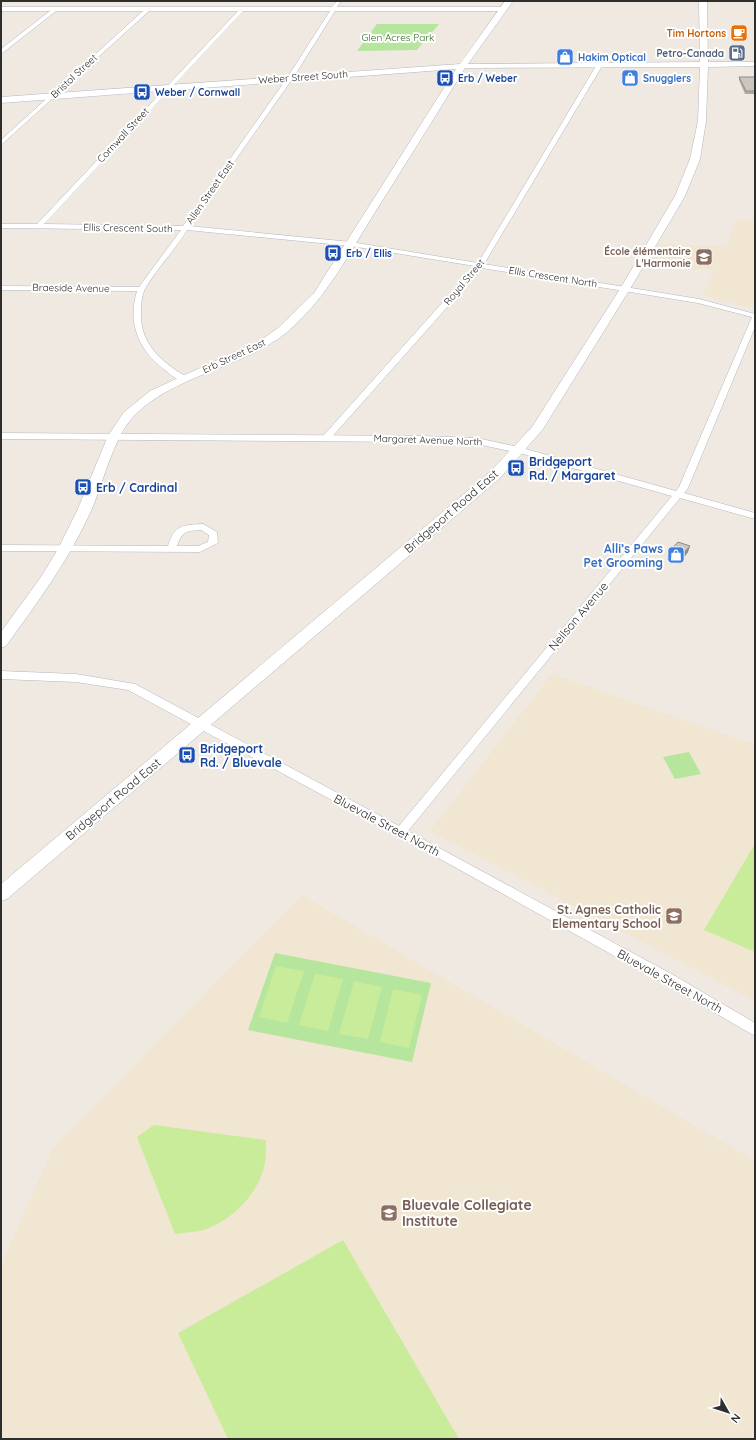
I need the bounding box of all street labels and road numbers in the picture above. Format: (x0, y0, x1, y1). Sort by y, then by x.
street label: Bristol Street (48, 51, 100, 101)
street label: Weber Street South (258, 67, 348, 87)
street label: Cornwall Street (94, 104, 152, 165)
street label: Allen Street East (183, 157, 237, 226)
street label: Ellis Crescent South (83, 221, 173, 235)
street label: Royal Street (441, 256, 488, 308)
street label: Ellis Crescent North (508, 264, 598, 290)
street label: Braeside Avenue (32, 281, 110, 295)
street label: Erb Street East (200, 335, 268, 376)
street label: Margaret Avenue North (373, 432, 483, 448)
street label: Bridgeport Road East (401, 466, 501, 556)
street label: Neilson Avenue (545, 578, 611, 653)
street label: Bridgeport Road East (62, 755, 164, 843)
street label: Bluevale Street North (331, 791, 443, 859)
street label: Bluevale Street North (615, 946, 725, 1016)

